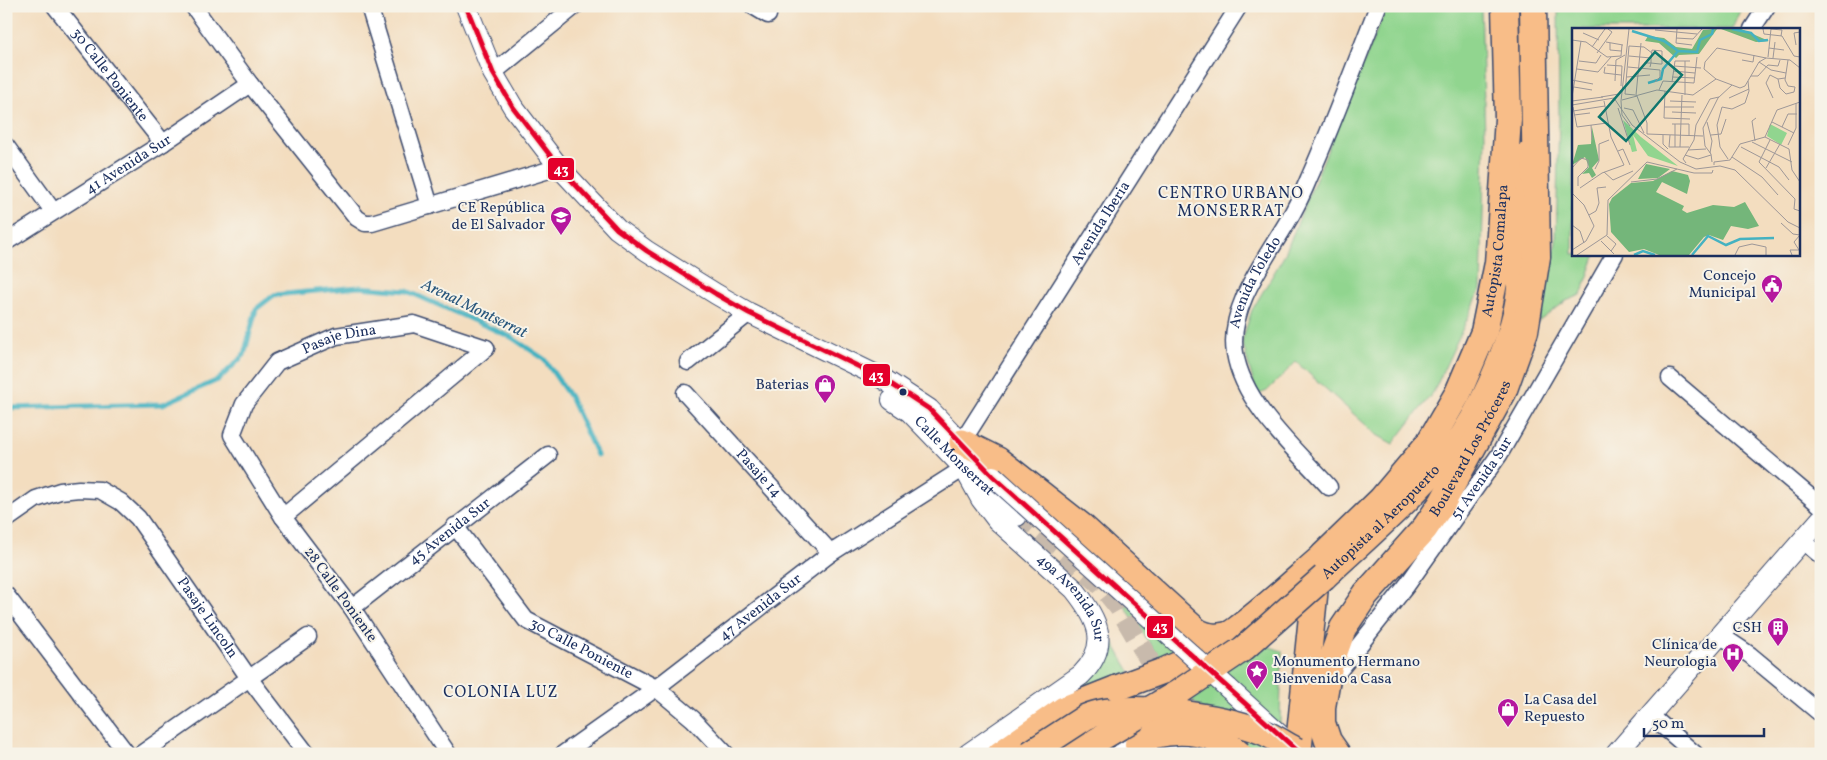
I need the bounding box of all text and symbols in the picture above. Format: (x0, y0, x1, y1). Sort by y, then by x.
street label: 30 Calle Poniente (66, 24, 153, 126)
inset map (1572, 28, 1800, 255)
street label: 41 Avenida Sur (82, 130, 176, 200)
line badge: 43 (547, 157, 575, 181)
text: 43 (553, 161, 569, 180)
street label: Avenida Iberia (1066, 177, 1135, 270)
district label: CENTRO URBANO MONSERRAT (1158, 183, 1304, 223)
street label: Autopista Comalapa (1477, 184, 1514, 319)
place label: CE República de El Salvador (452, 198, 545, 236)
school or university icon: CE República de El Salvador (549, 205, 573, 236)
street label: Avenida Toledo (1225, 233, 1286, 330)
place label: Concejo Municipal (1689, 266, 1756, 304)
water label: Arenal Montserrat (417, 273, 531, 344)
public building icon: Concejo Municipal (1760, 273, 1784, 304)
street label: Pasaje Dina (299, 319, 378, 360)
line badge: 43 (862, 363, 891, 387)
text: 43 (868, 367, 884, 386)
shop icon: Baterias (813, 373, 837, 404)
place label: Baterias (755, 375, 809, 396)
street label: Boulevard Los Próceres (1425, 378, 1517, 521)
unlabelled marker (898, 387, 908, 397)
street label: Calle Monserrat (909, 412, 999, 501)
street label: 51 Avenida Sur (1446, 433, 1518, 524)
street label: Pasaje 14 (731, 445, 786, 503)
street label: Autopista al Aeropuerto (1317, 460, 1445, 585)
street label: 45 Avenida Sur (404, 493, 495, 570)
street label: 28 Calle Poniente (298, 543, 382, 647)
street label: 49a Avenida Sur (1032, 549, 1109, 642)
street label: 47 Avenida Sur (715, 569, 806, 646)
street label: Pasaje Lincoln (172, 573, 243, 663)
street label: 30 Calle Poniente (526, 613, 637, 685)
line badge: 43 (1146, 615, 1174, 639)
building icon: CSH (1766, 616, 1790, 647)
text: 43 (1152, 618, 1168, 637)
place label: CSH (1733, 618, 1762, 639)
place label: Clínica de Neurologia (1644, 635, 1717, 673)
hospital icon: Clínica de Neurologia (1721, 642, 1745, 673)
place label: Monumento Hermano Bienvenido a Casa (1273, 652, 1420, 690)
place icon: Monumento Hermano Bienvenido a Casa (1245, 659, 1269, 690)
district label: COLONIA LUZ (443, 682, 559, 704)
place label: La Casa del Repuesto (1524, 690, 1597, 728)
shop icon: La Casa del Repuesto (1496, 697, 1520, 728)
scale bar (1644, 705, 1764, 737)
text: 50 m (1652, 714, 1684, 735)

